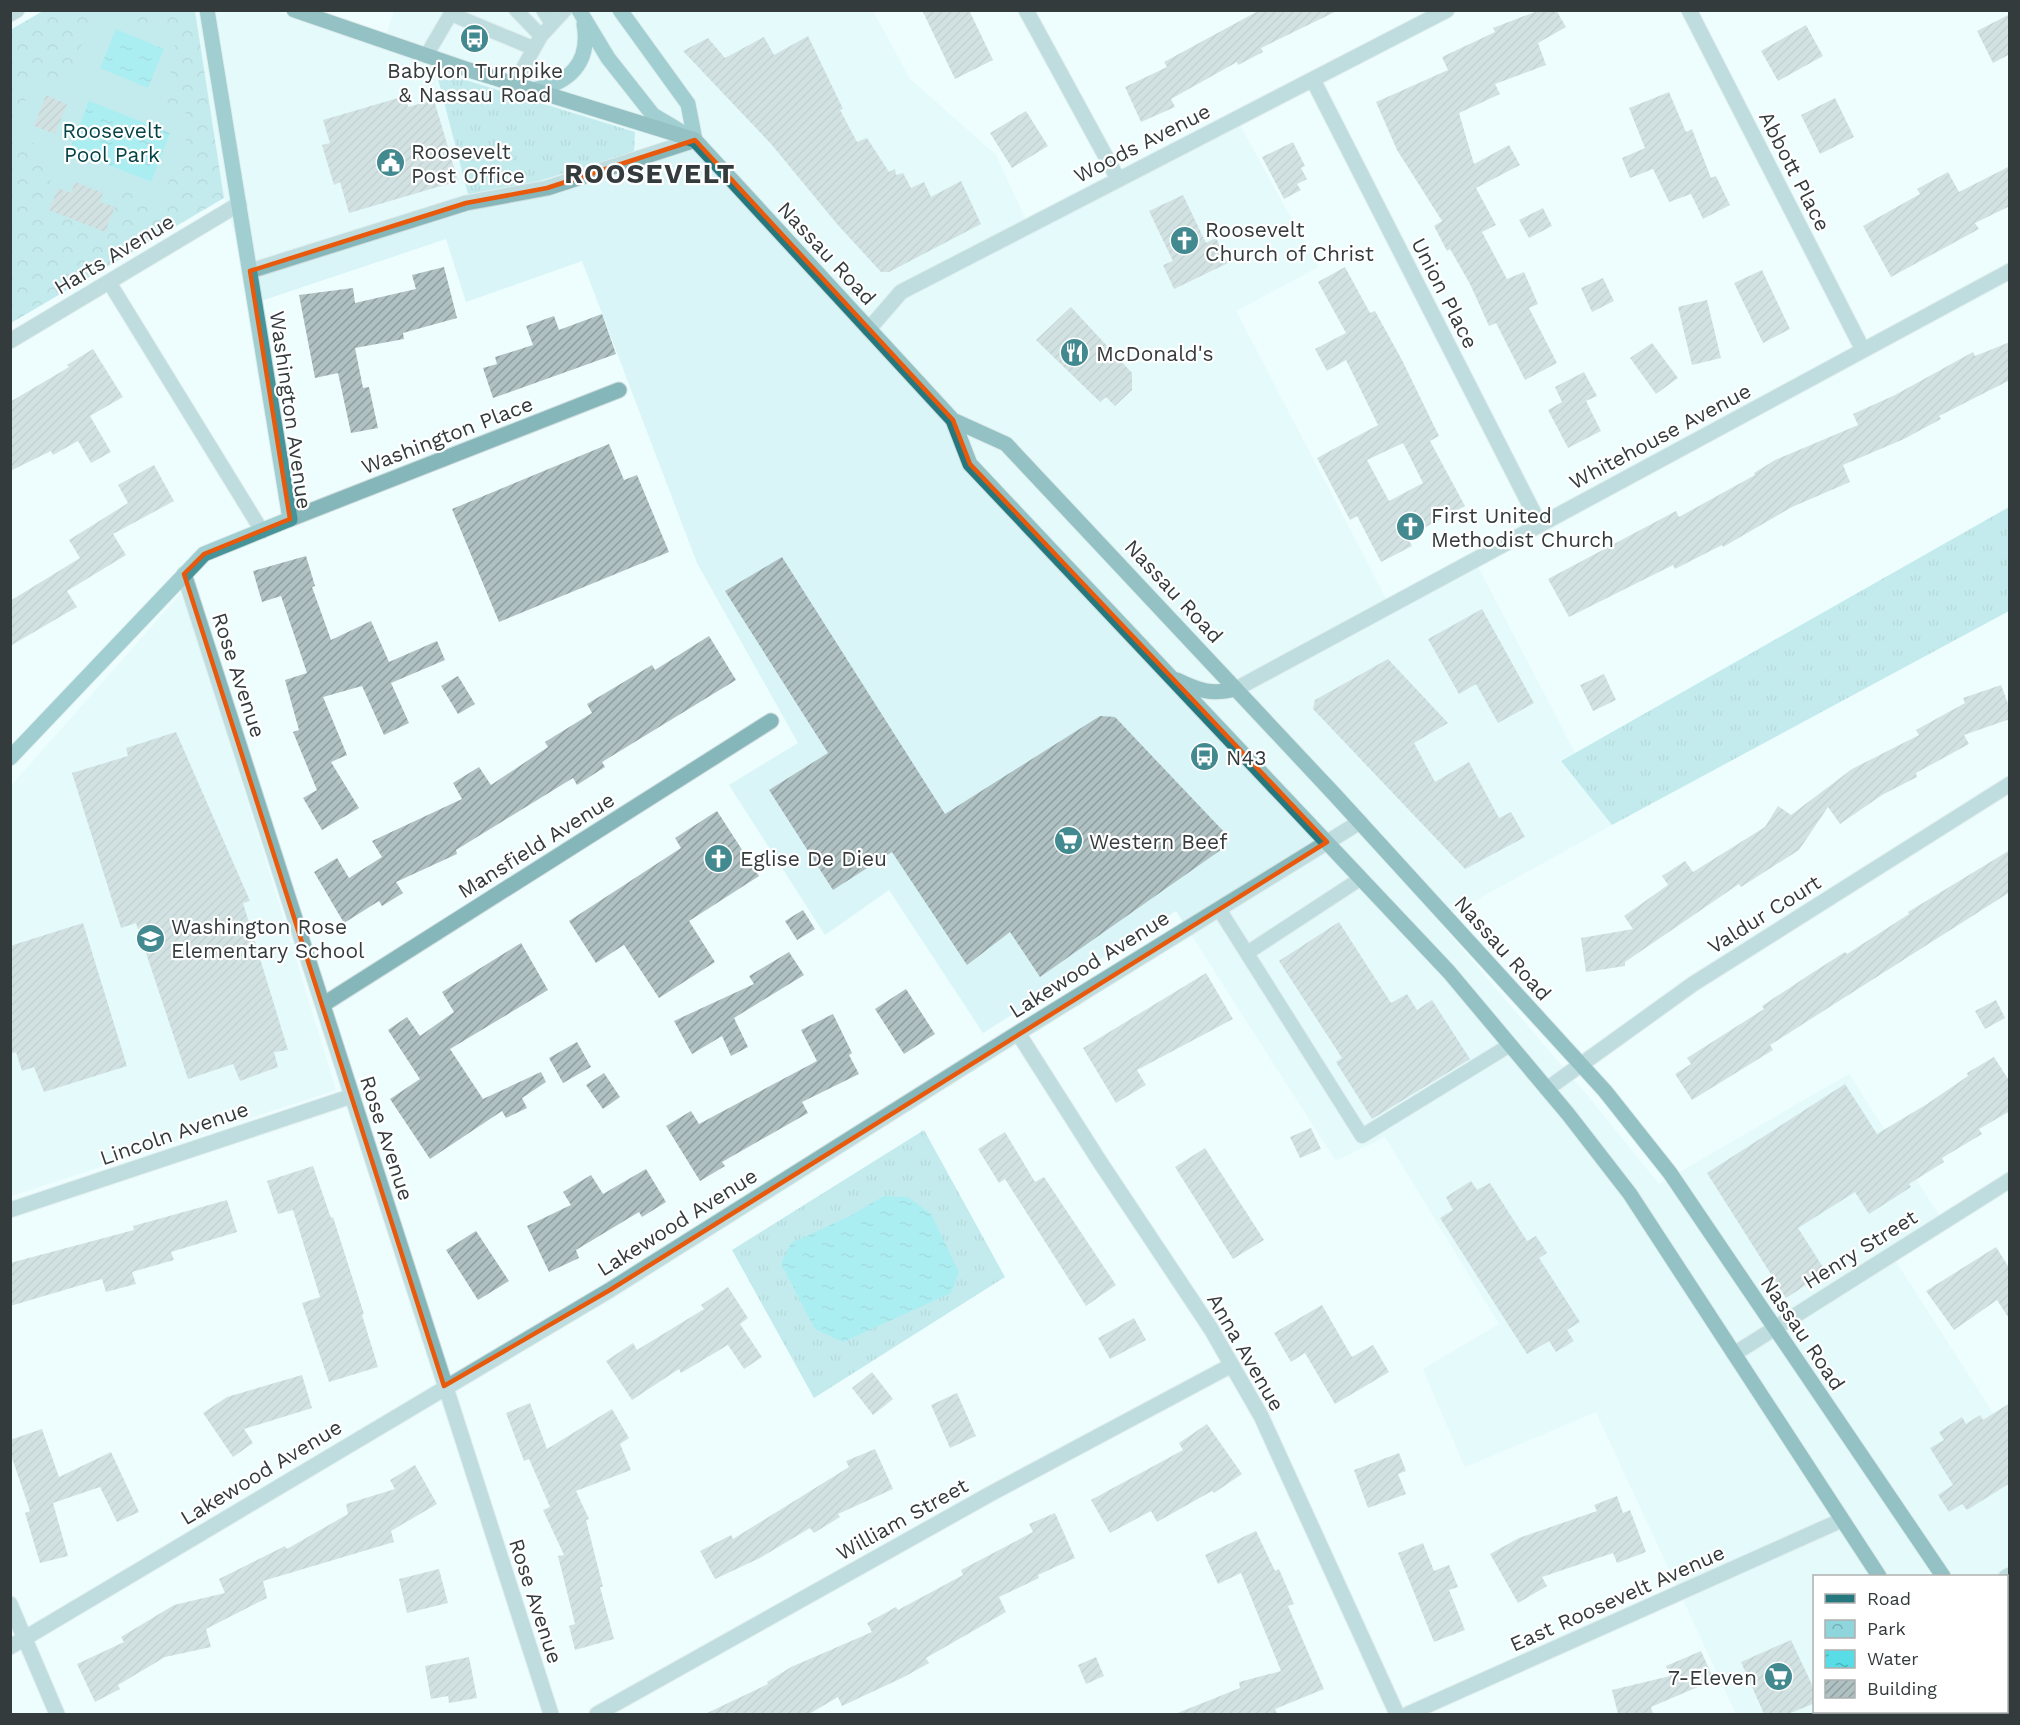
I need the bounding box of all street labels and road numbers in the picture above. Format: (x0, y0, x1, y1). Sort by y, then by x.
street label: Woods Avenue (1070, 98, 1214, 188)
street label: Abbott Place (1754, 107, 1836, 235)
street label: Nassau Road (773, 196, 881, 310)
street label: Harts Avenue (49, 208, 179, 300)
street label: Union Place (1406, 233, 1484, 353)
street label: Washington Avenue (265, 309, 317, 511)
street label: Whitehouse Avenue (1565, 378, 1755, 494)
street label: Washington Place (358, 391, 536, 479)
street label: Nassau Road (1120, 534, 1228, 648)
street label: Rose Avenue (207, 609, 271, 741)
street label: Mansfield Avenue (453, 787, 619, 903)
street label: Valdur Court (1703, 869, 1825, 959)
street label: Nassau Road (1449, 890, 1557, 1006)
street label: Lakewood Avenue (1004, 905, 1174, 1023)
street label: Rose Avenue (355, 1072, 419, 1204)
street label: Lincoln Avenue (96, 1096, 252, 1170)
street label: Lakewood Avenue (592, 1163, 762, 1281)
street label: Henry Street (1798, 1204, 1922, 1294)
street label: Nassau Road (1756, 1271, 1850, 1395)
street label: Anna Avenue (1202, 1289, 1290, 1415)
street label: Lakewood Avenue (176, 1414, 346, 1530)
street label: William Street (832, 1472, 972, 1565)
street label: Rose Avenue (504, 1535, 568, 1667)
street label: East Roosevelt Avenue (1506, 1539, 1728, 1657)

